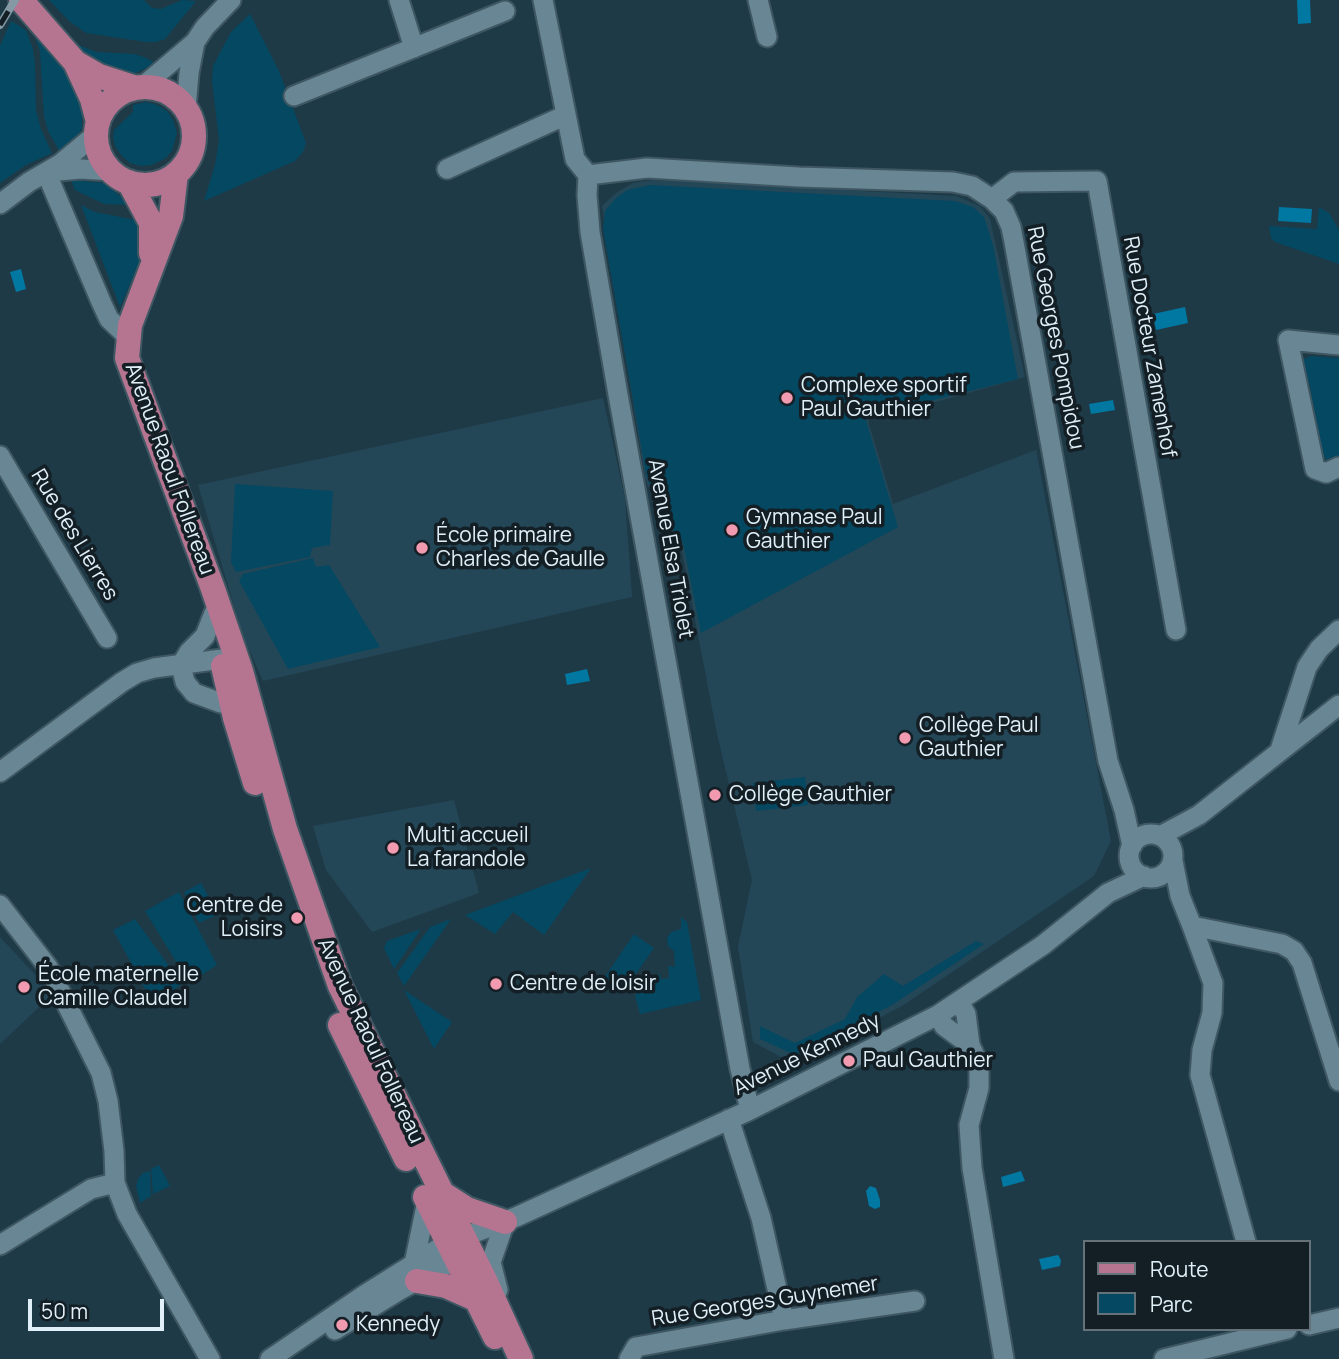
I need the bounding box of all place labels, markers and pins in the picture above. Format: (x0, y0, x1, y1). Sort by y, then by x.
place label: Complexe sportif Paul Gauthier (801, 373, 967, 423)
marker: Complexe sportif Paul Gauthier (779, 390, 795, 406)
place label: Gymnase Paul Gauthier (746, 505, 883, 555)
marker: Gymnase Paul Gauthier (724, 522, 740, 538)
place label: École primaire Charles de Gaulle (436, 523, 605, 573)
marker: École primaire Charles de Gaulle (414, 540, 430, 556)
place label: Collège Paul Gauthier (919, 713, 1039, 763)
marker: Collège Paul Gauthier (897, 730, 913, 746)
place label: Collège Gauthier (729, 782, 892, 808)
marker: Collège Gauthier (707, 787, 723, 803)
place label: Multi accueil La farandole (407, 823, 529, 873)
marker: Multi accueil La farandole (385, 840, 401, 856)
place label: Centre de Loisirs (187, 893, 283, 943)
marker: Centre de Loisirs (289, 910, 305, 926)
place label: École maternelle Camille Claudel (38, 962, 199, 1012)
place label: Centre de loisir (510, 971, 656, 997)
marker: Centre de loisir (488, 976, 504, 992)
marker: École maternelle Camille Claudel (16, 979, 32, 995)
place label: Paul Gauthier (863, 1048, 993, 1074)
marker: Paul Gauthier (841, 1053, 857, 1069)
place label: Kennedy (356, 1312, 440, 1338)
marker: Kennedy (334, 1317, 350, 1333)

